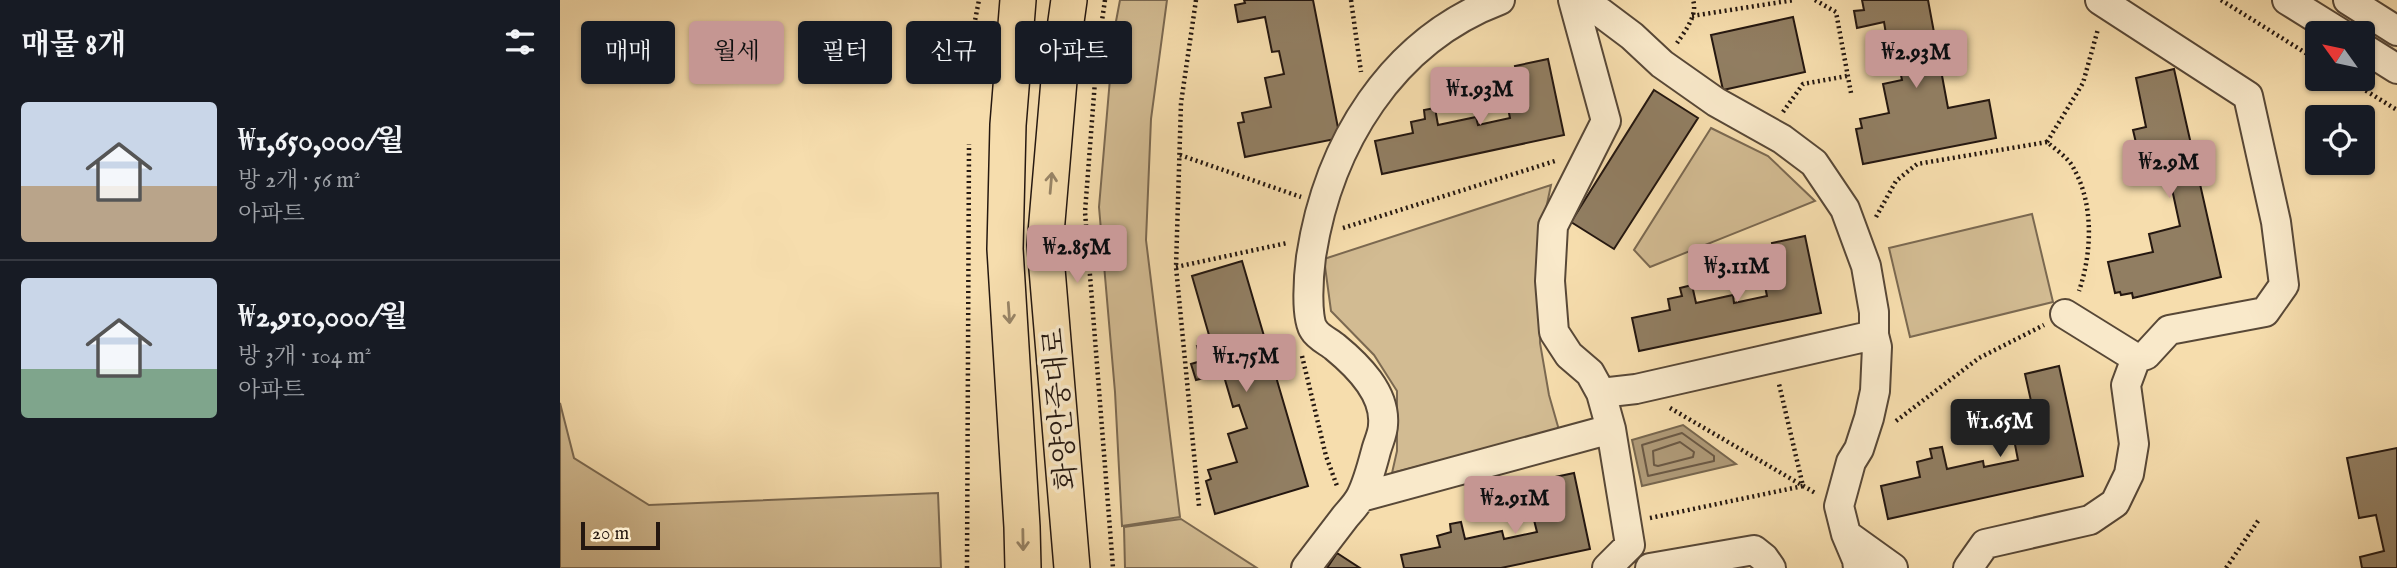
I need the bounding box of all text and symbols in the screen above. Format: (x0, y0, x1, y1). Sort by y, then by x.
chip: 매매 (581, 21, 675, 84)
chip: 월세 (689, 21, 784, 84)
chip: 필터 (798, 21, 892, 84)
chip: 신규 (906, 21, 1001, 84)
chip: 아파트 (1015, 21, 1132, 84)
north arrow (2305, 21, 2375, 91)
map controls (2305, 21, 2375, 175)
icon: filters (501, 23, 539, 61)
text: 매물 8개 (21, 27, 126, 65)
pin: ₩2.93M (1859, 31, 1973, 90)
text: ₩2.93M (1881, 38, 1951, 67)
pin: ₩1.93M (1423, 68, 1537, 127)
text: ₩1.93M (1446, 75, 1514, 104)
button: locate (2305, 105, 2375, 175)
text: ₩1,650,000/월 (238, 123, 404, 161)
icon: home (77, 130, 161, 214)
pin: ₩2.9M (2120, 140, 2218, 200)
text: ₩2.9M (2139, 148, 2199, 177)
text: 방 2개 · 56 m² (238, 166, 361, 195)
one-way arrow (1045, 172, 1058, 194)
text: 아파트 (238, 200, 305, 229)
pin: ₩2.85M (1020, 226, 1134, 285)
text: ₩2.85M (1043, 233, 1111, 262)
pin: ₩3.11M (1680, 244, 1794, 304)
text: ₩3.11M (1704, 252, 1770, 281)
text: ₩2,910,000/월 (238, 299, 408, 337)
one-way arrow (1003, 301, 1016, 323)
icon: home (77, 306, 161, 390)
street label: 화양안중대로 (1037, 326, 1086, 491)
pin: ₩1.75M (1189, 334, 1303, 394)
text: 방 3개 · 104 m² (238, 342, 371, 371)
text: ₩1.75M (1213, 342, 1279, 371)
text: 아파트 (238, 376, 305, 405)
pin: ₩1.65M (1943, 400, 2057, 459)
text: ₩1.65M (1967, 407, 2033, 436)
pin: ₩2.91M (1458, 476, 1572, 536)
text: ₩2.91M (1480, 484, 1550, 513)
scale bar (581, 519, 660, 551)
text: 20 m (592, 522, 629, 546)
one-way arrow (1016, 528, 1029, 551)

